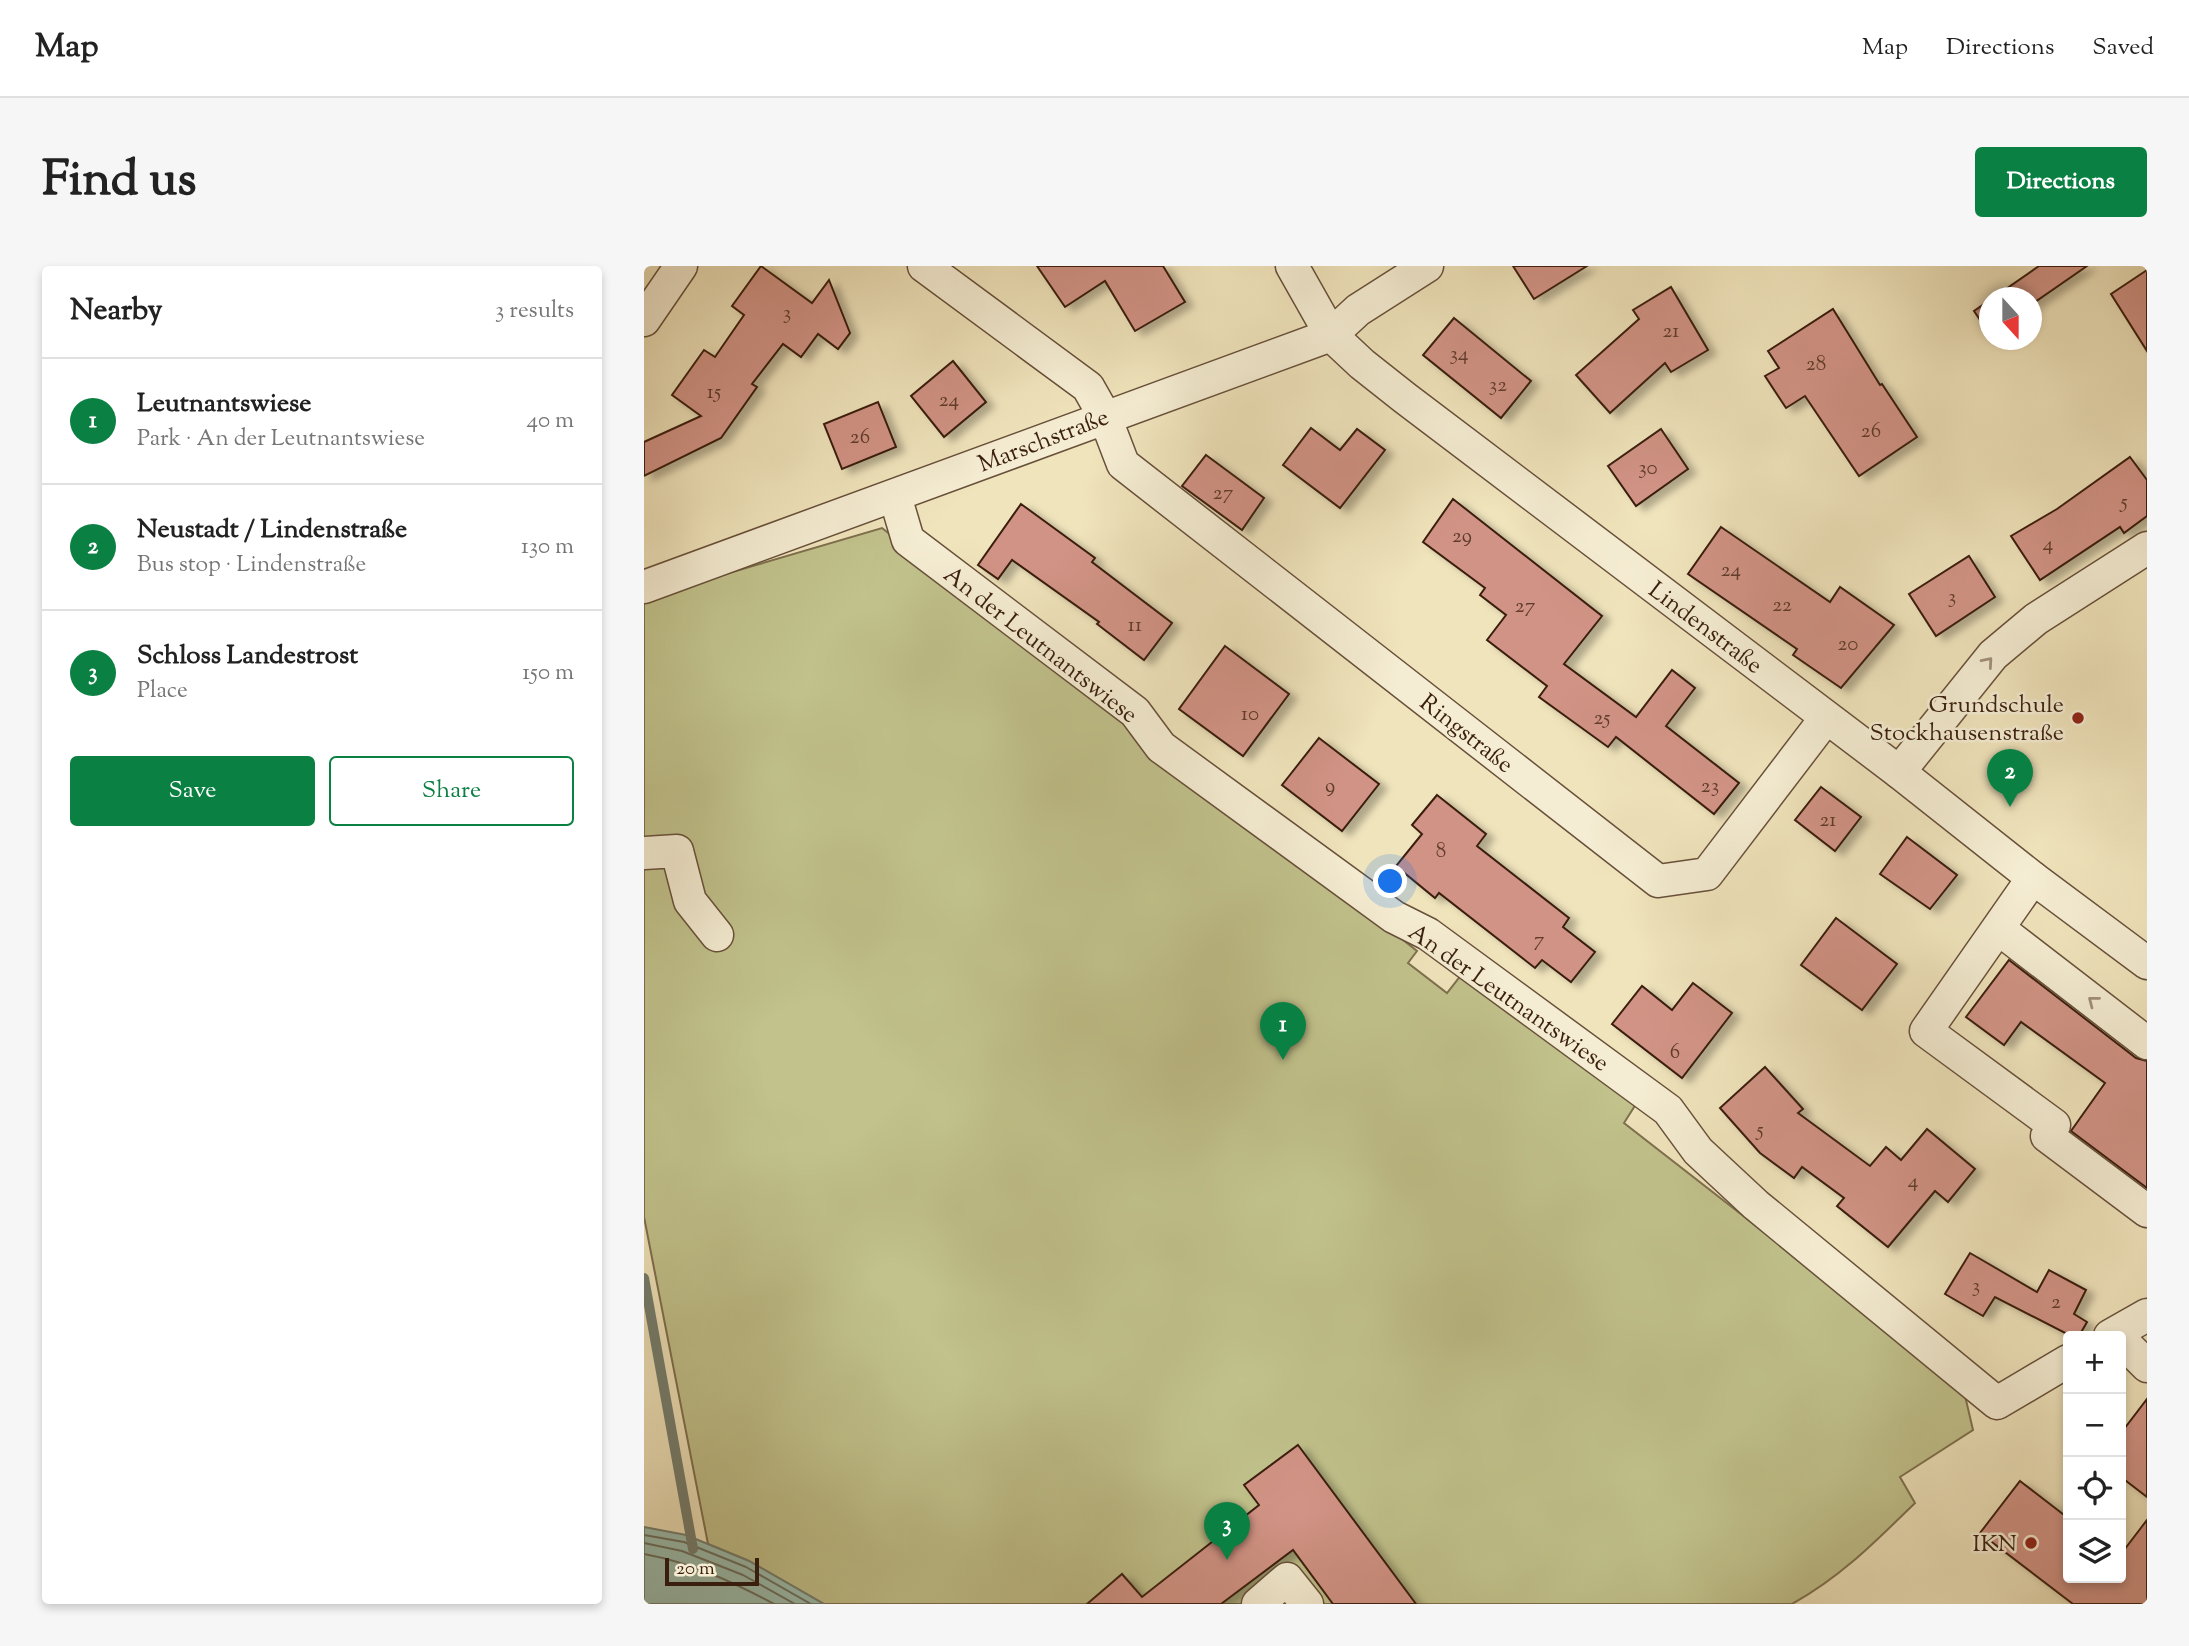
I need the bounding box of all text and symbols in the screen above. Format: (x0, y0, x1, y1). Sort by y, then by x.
text: Map (35, 24, 99, 72)
text: Map (1862, 31, 1908, 65)
text: Directions (1946, 31, 2054, 65)
text: Saved (2092, 31, 2154, 65)
text: Find us (42, 147, 196, 217)
button: Directions (1975, 147, 2147, 217)
north arrow (1979, 287, 2042, 350)
text: Nearby (70, 290, 162, 333)
text: 3 results (495, 295, 574, 328)
house number: 3 (783, 299, 791, 329)
house number: 21 (1663, 317, 1679, 347)
house number: 34 (1449, 340, 1469, 370)
house number: 28 (1806, 350, 1826, 380)
house number: 32 (1489, 371, 1507, 401)
house number: 15 (707, 378, 721, 408)
text: Leutnantswiese (137, 386, 311, 423)
house number: 24 (939, 386, 959, 416)
street label: Marschstraße (973, 401, 1114, 482)
text: 1 (89, 405, 97, 438)
text: 40 m (527, 405, 574, 438)
house number: 26 (1861, 417, 1881, 447)
text: Park · An der Leutnantswiese (137, 423, 425, 456)
house number: 26 (850, 423, 870, 453)
house number: 30 (1638, 454, 1658, 484)
house number: 27 (1213, 479, 1234, 509)
house number: 5 (2119, 488, 2128, 518)
text: Neustadt / Lindenstraße (137, 512, 407, 549)
house number: 29 (1452, 522, 1472, 552)
house number: 4 (2043, 530, 2053, 560)
text: 2 (88, 531, 98, 564)
text: 130 m (521, 531, 574, 564)
text: Bus stop · Lindenstraße (137, 549, 366, 582)
house number: 24 (1721, 556, 1741, 586)
street label: An der Leutnantswiese (935, 559, 1144, 732)
street label: Lindenstraße (1640, 574, 1769, 683)
house number: 3 (1948, 583, 1956, 613)
house number: 22 (1772, 591, 1792, 621)
house number: 27 (1515, 592, 1536, 622)
house number: 11 (1128, 611, 1142, 641)
house number: 20 (1838, 630, 1858, 660)
text: Schloss Landestrost (137, 638, 358, 675)
text: 3 (88, 657, 98, 690)
text: 150 m (522, 657, 574, 690)
one-way arrow (1980, 657, 1992, 670)
text: Place (137, 675, 188, 708)
street label: Ringstraße (1411, 687, 1520, 782)
place label: Grundschule Stockhausenstraße (1870, 689, 2064, 751)
house number: 10 (1241, 700, 1259, 730)
house number: 25 (1593, 704, 1611, 734)
marker: Grundschule Stockhausenstraße (2070, 710, 2086, 726)
pin: 2 (1987, 749, 2033, 807)
button: Save (70, 756, 315, 826)
button: Share (329, 756, 574, 826)
house number: 9 (1325, 772, 1335, 802)
house number: 23 (1701, 772, 1719, 802)
house number: 21 (1820, 806, 1836, 836)
house number: 8 (1436, 837, 1446, 867)
your location (1373, 864, 1407, 898)
street label: An der Leutnantswiese (1400, 916, 1615, 1081)
house number: 7 (1534, 926, 1545, 956)
one-way arrow (2088, 997, 2101, 1010)
pin: 1 (1260, 1002, 1306, 1060)
house number: 6 (1670, 1038, 1680, 1068)
house number: 5 (1755, 1116, 1764, 1146)
house number: 4 (1908, 1167, 1918, 1197)
house number: 3 (1972, 1272, 1980, 1302)
house number: 2 (2051, 1288, 2061, 1318)
map controls (2063, 1331, 2126, 1583)
button: + (2063, 1331, 2126, 1394)
button: − (2063, 1394, 2126, 1457)
button: locate (2063, 1457, 2126, 1520)
pin: 3 (1204, 1502, 1250, 1560)
button: layers (2063, 1520, 2126, 1583)
place label: IKN (1973, 1528, 2017, 1562)
marker: IKN (2023, 1535, 2039, 1551)
scale bar (665, 1555, 760, 1587)
text: 20 m (676, 1556, 715, 1583)

